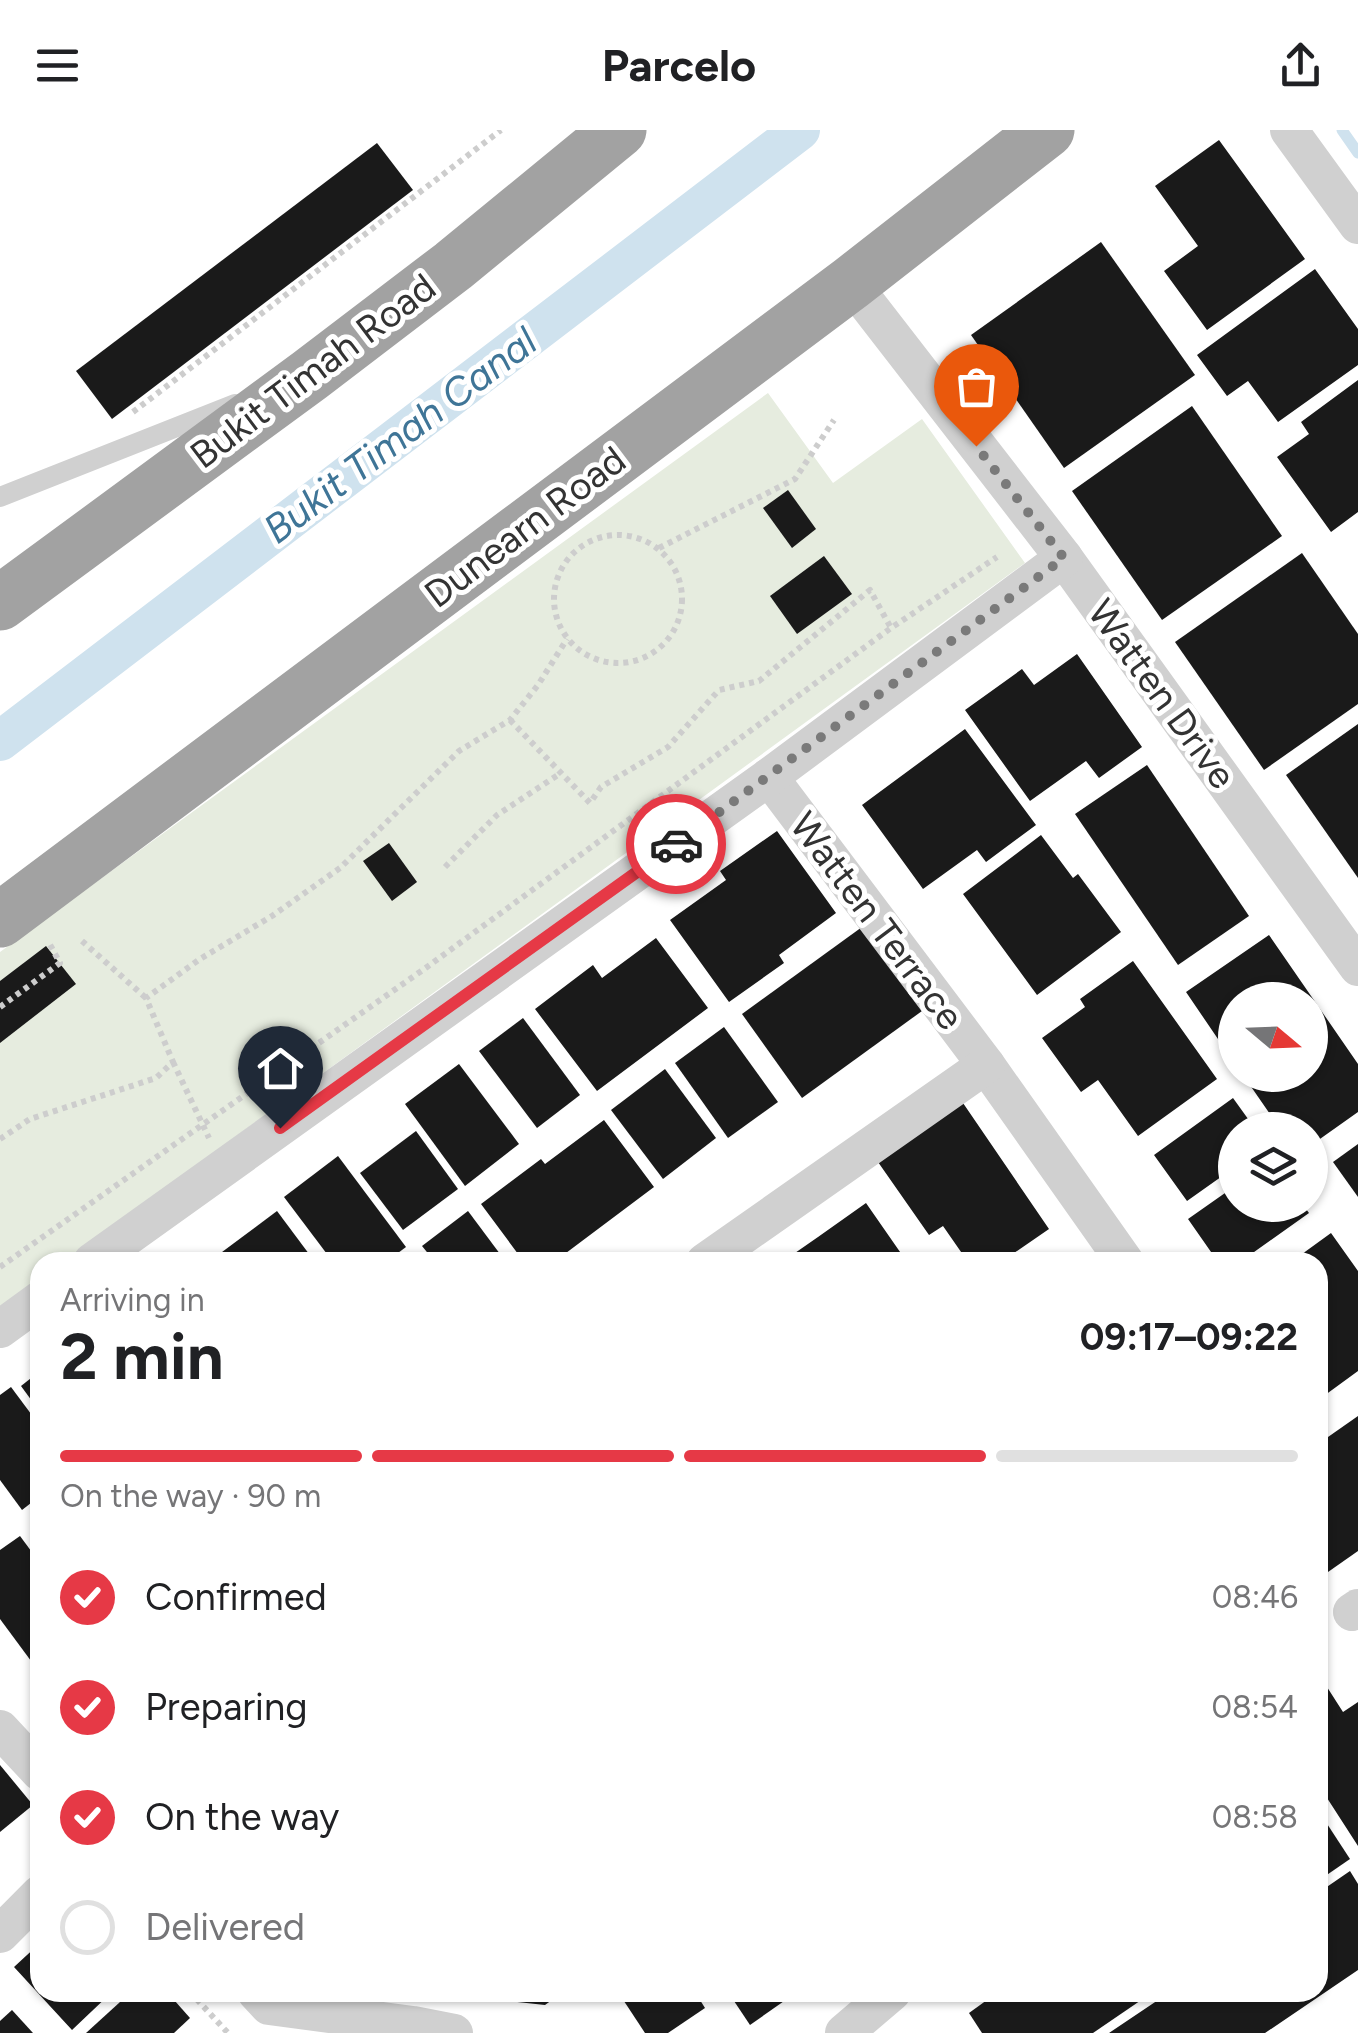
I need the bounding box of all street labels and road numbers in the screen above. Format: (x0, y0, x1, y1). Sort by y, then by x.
street label: Bukit Timah Road (181, 264, 445, 478)
street label: Dunearn Road (415, 437, 635, 617)
street label: Watten Drive (1078, 591, 1246, 797)
street label: Watten Terrace (780, 803, 974, 1039)

